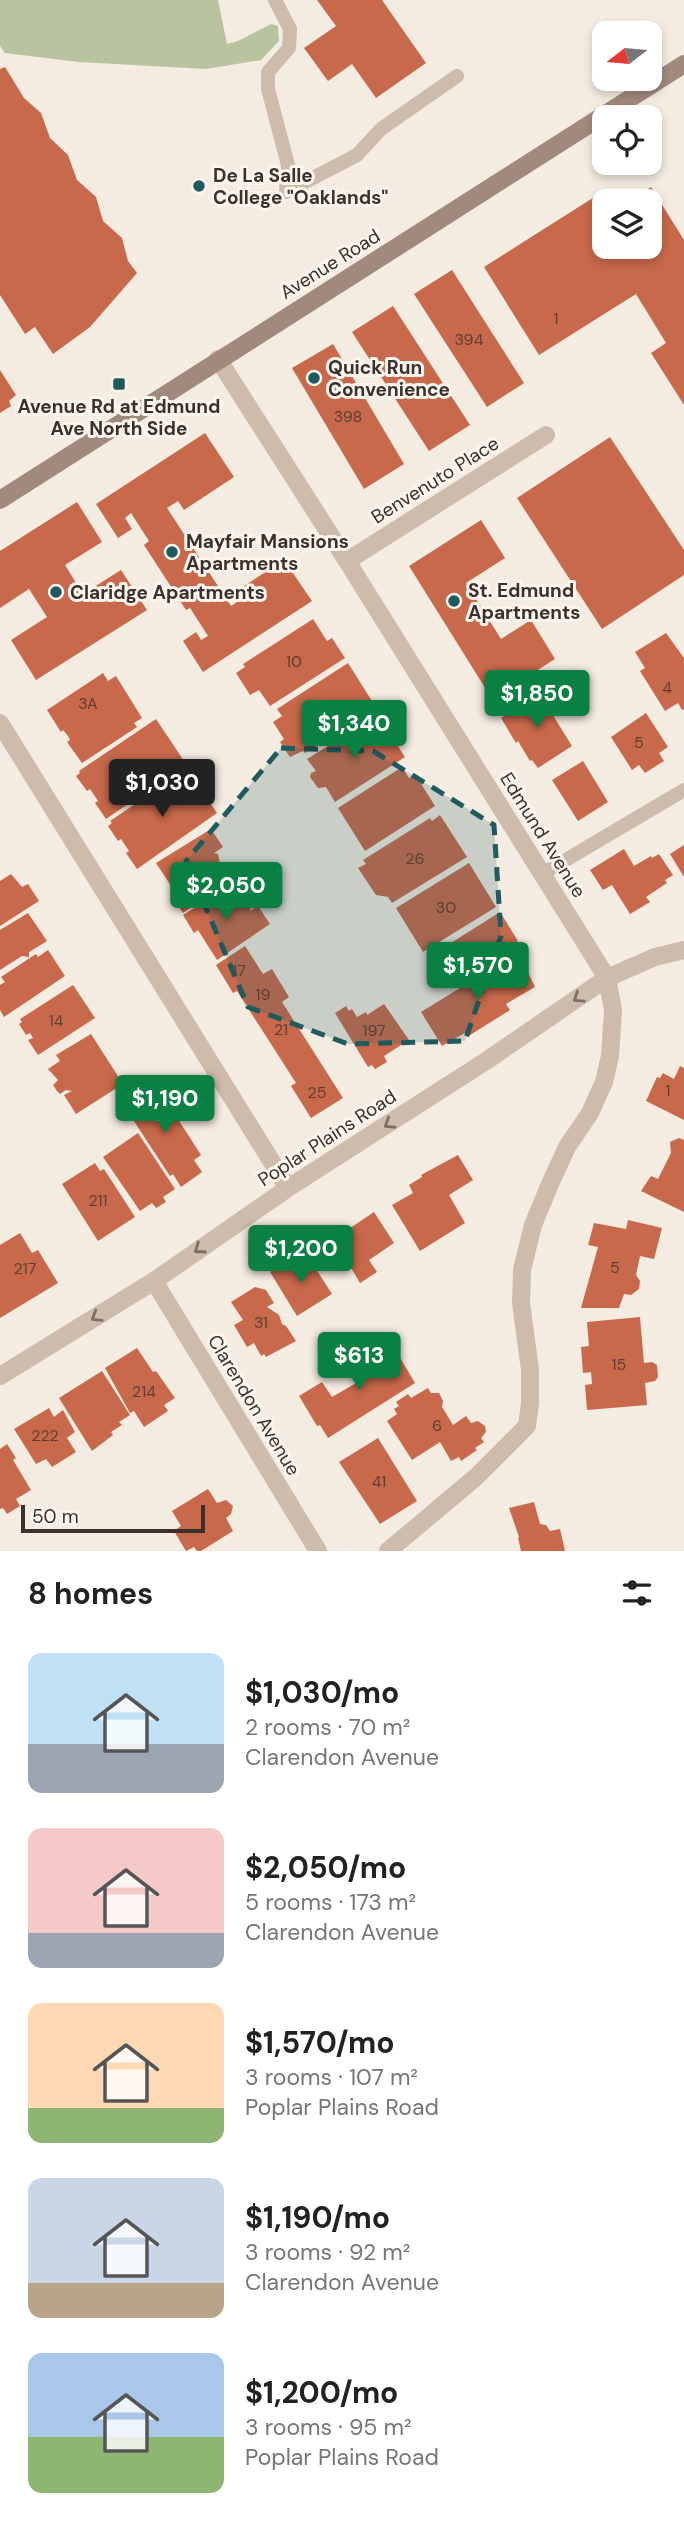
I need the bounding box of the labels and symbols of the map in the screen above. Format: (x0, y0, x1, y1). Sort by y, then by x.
north arrow (592, 21, 662, 91)
place label: De La Salle College "Oaklands" (213, 163, 388, 210)
marker: De La Salle College "Oaklands" (191, 178, 207, 194)
street label: Avenue Road (275, 223, 385, 305)
house number: 1 (554, 308, 559, 329)
house number: 394 (455, 329, 484, 350)
place label: Quick Run Convenience (328, 355, 450, 402)
marker: Quick Run Convenience (306, 370, 322, 386)
marker: Avenue Rd at Edmund Ave North Side (111, 376, 127, 392)
place label: Avenue Rd at Edmund Ave North Side (18, 394, 220, 441)
house number: 398 (334, 406, 362, 427)
street label: Benvenuto Place (367, 431, 503, 529)
place label: Mayfair Mansions Apartments (186, 529, 349, 576)
marker: Mayfair Mansions Apartments (164, 544, 180, 560)
place label: St. Edmund Apartments (468, 578, 580, 625)
place label: Claridge Apartments (70, 580, 265, 605)
marker: Claridge Apartments (48, 584, 64, 600)
marker: St. Edmund Apartments (446, 593, 462, 609)
house number: 10 (286, 651, 302, 672)
pin: $1,850 (480, 670, 594, 730)
house number: 4 (662, 677, 672, 698)
house number: 3A (78, 693, 98, 714)
pin: $1,340 (297, 700, 411, 760)
house number: 5 (634, 732, 644, 753)
pin: $1,030 (105, 760, 219, 819)
street label: Edmund Avenue (495, 768, 591, 902)
house number: 26 (405, 848, 425, 869)
pin: $2,050 (169, 862, 283, 922)
house number: 30 (436, 897, 456, 918)
pin: $1,570 (421, 942, 535, 1002)
house number: 17 (232, 960, 246, 981)
house number: 19 (255, 984, 271, 1005)
one-way arrow (573, 990, 586, 1002)
house number: 14 (49, 1010, 64, 1031)
house number: 21 (274, 1019, 288, 1040)
house number: 197 (362, 1020, 386, 1041)
pin: $1,190 (108, 1076, 222, 1135)
house number: 1 (666, 1080, 671, 1101)
house number: 25 (308, 1082, 326, 1103)
street label: Poplar Plains Road (253, 1084, 401, 1192)
one-way arrow (383, 1115, 396, 1128)
house number: 211 (88, 1190, 108, 1211)
pin: $1,200 (244, 1226, 358, 1285)
one-way arrow (194, 1241, 207, 1253)
house number: 5 (610, 1257, 620, 1278)
house number: 217 (14, 1258, 36, 1279)
one-way arrow (90, 1308, 103, 1321)
house number: 31 (254, 1312, 268, 1333)
street label: Clarendon Avenue (202, 1330, 306, 1480)
pin: $613 (318, 1332, 400, 1392)
house number: 15 (612, 1354, 626, 1375)
house number: 214 (132, 1381, 156, 1402)
house number: 6 (432, 1415, 442, 1436)
house number: 222 (31, 1425, 59, 1446)
house number: 41 (372, 1471, 386, 1492)
scale bar (21, 1502, 205, 1534)

